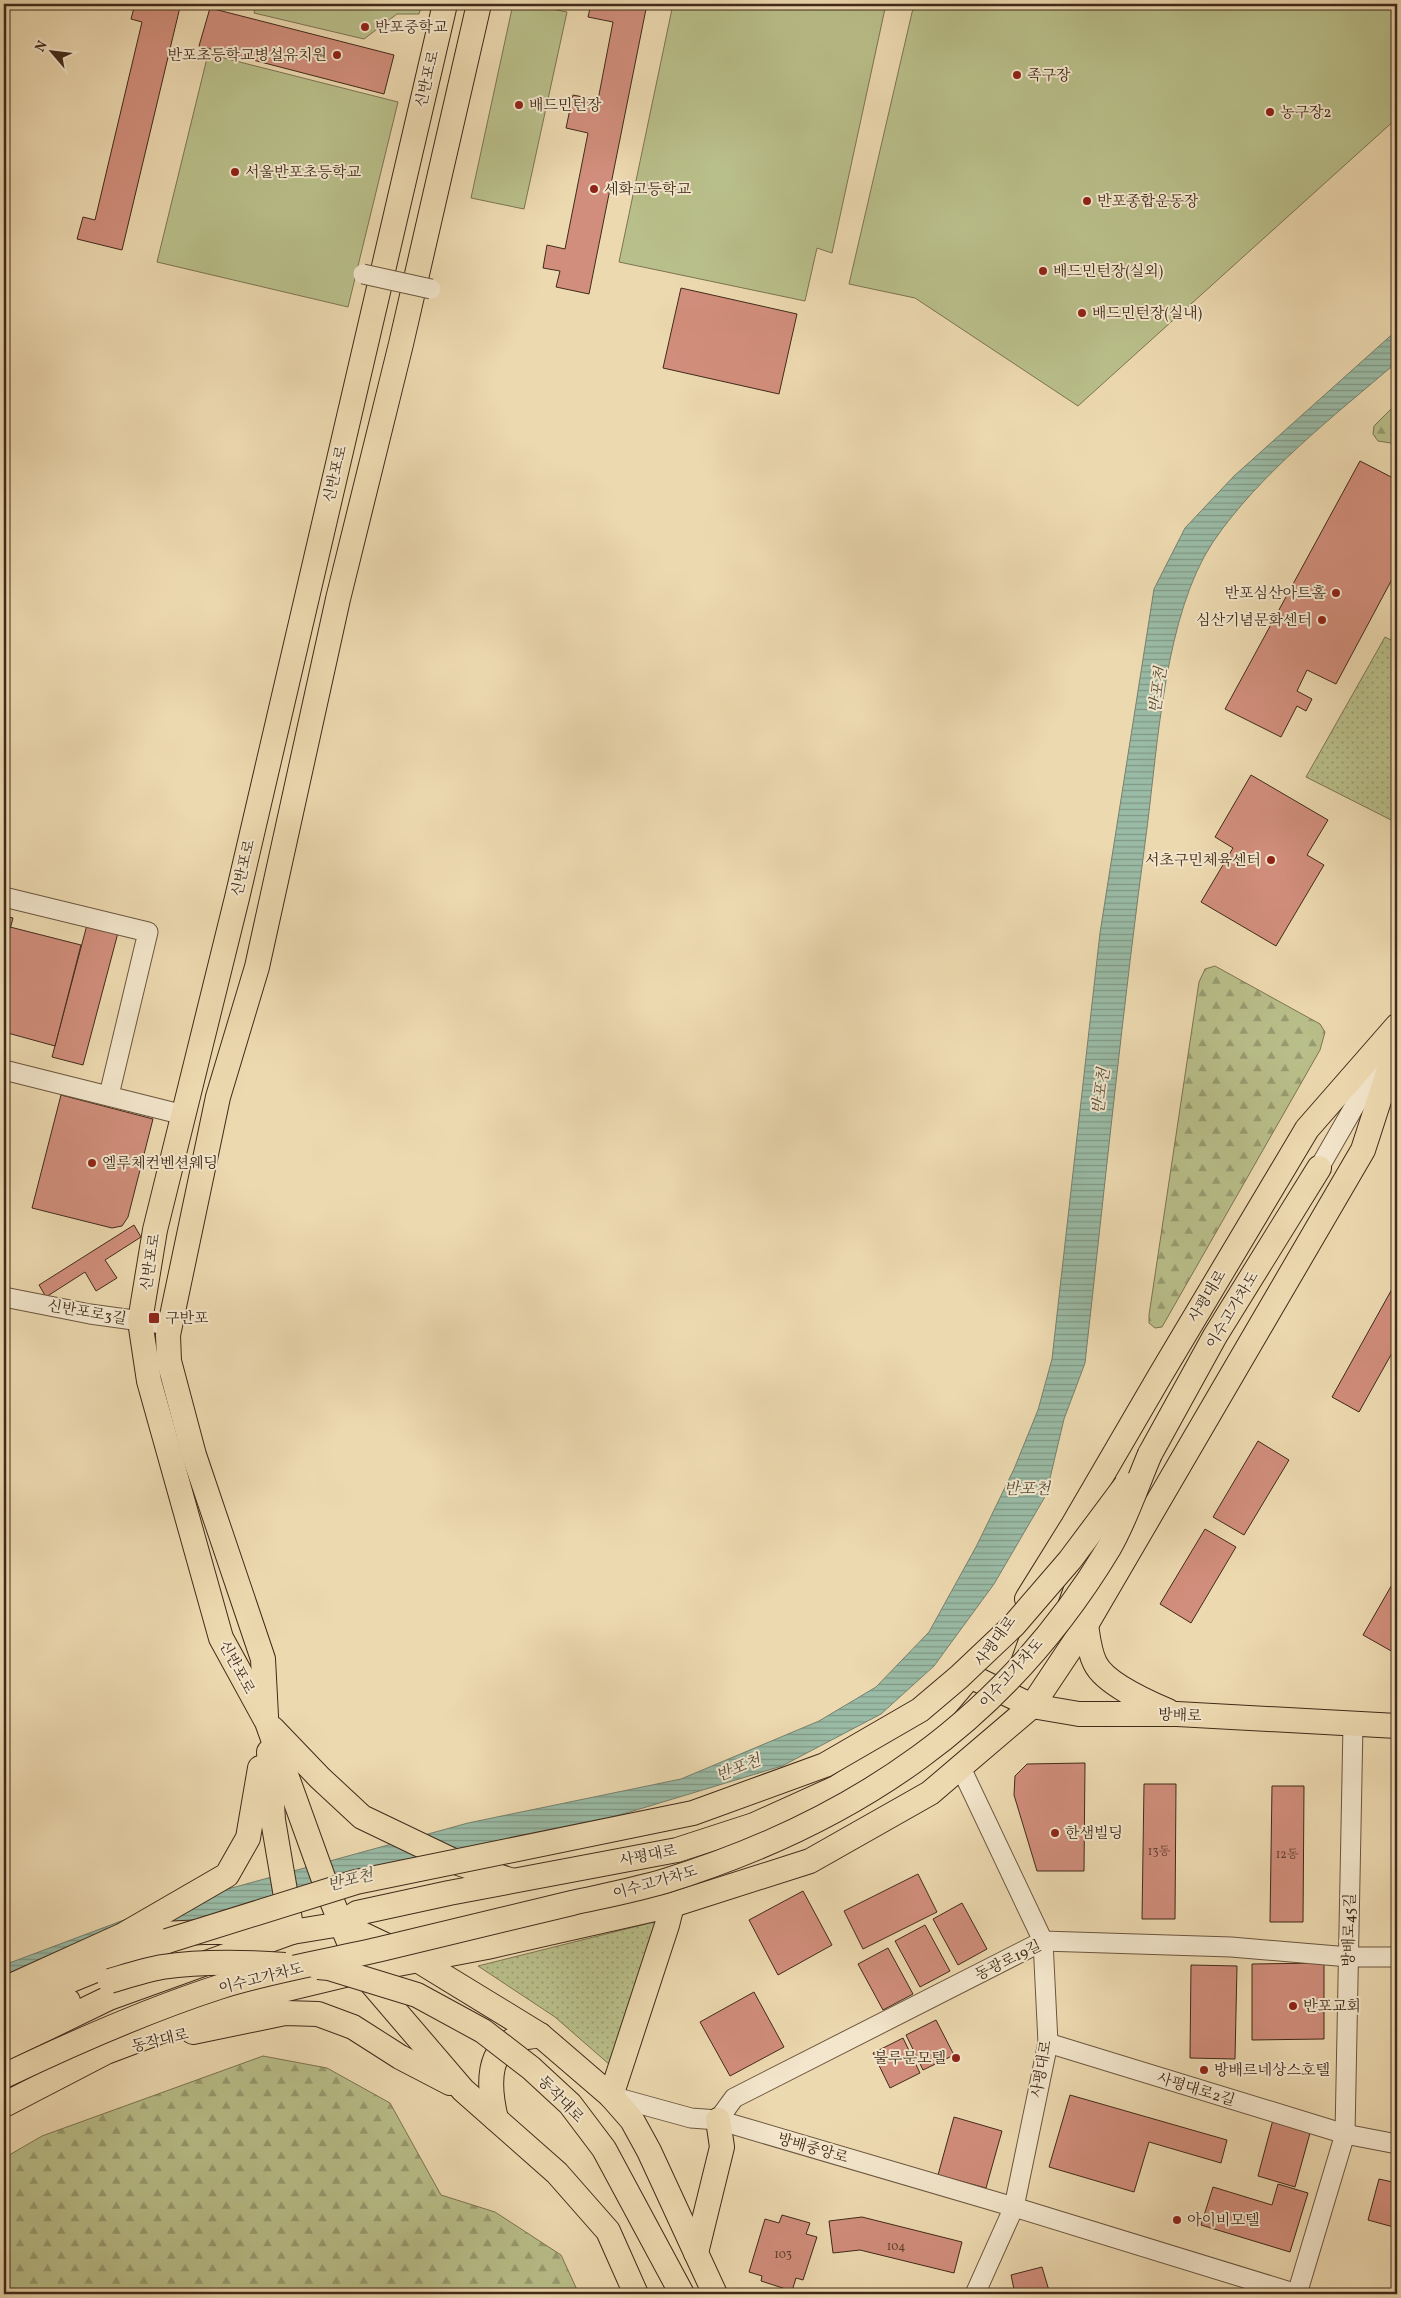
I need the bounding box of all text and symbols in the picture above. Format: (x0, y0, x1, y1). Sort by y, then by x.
place label: 반포중학교 (375, 18, 448, 39)
marker: 반포중학교 (359, 21, 371, 33)
north arrow (28, 28, 78, 78)
text: N (31, 38, 53, 56)
place label: 반포초등학교병설유치원 (168, 46, 327, 67)
street label: 신반포로 (412, 48, 445, 110)
marker: 반포초등학교병설유치원 (331, 49, 343, 61)
place label: 족구장 (1027, 66, 1071, 87)
marker: 족구장 (1011, 69, 1023, 81)
place label: 배드민턴장 (529, 96, 602, 117)
marker: 배드민턴장 (513, 99, 525, 111)
place label: 농구장2 (1280, 103, 1332, 124)
marker: 농구장2 (1264, 106, 1276, 118)
place label: 서울반포초등학교 (245, 163, 361, 184)
marker: 서울반포초등학교 (229, 166, 241, 178)
place label: 세화고등학교 (604, 180, 691, 201)
marker: 세화고등학교 (588, 183, 600, 195)
place label: 반포종합운동장 (1097, 192, 1199, 213)
marker: 반포종합운동장 (1081, 195, 1093, 207)
place label: 배드민턴장(실외) (1053, 262, 1163, 283)
marker: 배드민턴장(실외) (1037, 265, 1049, 277)
place label: 배드민턴장(실내) (1092, 304, 1202, 325)
marker: 배드민턴장(실내) (1076, 307, 1088, 319)
street label: 신반포로 (320, 443, 353, 505)
place label: 반포심산아트홀 (1225, 584, 1327, 605)
marker: 반포심산아트홀 (1330, 587, 1342, 599)
place label: 심산기념문화센터 (1196, 611, 1312, 632)
marker: 심산기념문화센터 (1316, 614, 1328, 626)
water label: 반포천 (1145, 664, 1173, 715)
street label: 신반포로 (228, 837, 261, 899)
place label: 서초구민체육센터 (1145, 851, 1261, 872)
marker: 서초구민체육센터 (1265, 854, 1277, 866)
water label: 반포천 (1088, 1065, 1116, 1116)
place label: 엘루체컨벤션웨딩 (102, 1154, 218, 1175)
marker: 엘루체컨벤션웨딩 (86, 1157, 98, 1169)
street label: 신반포로 (137, 1231, 166, 1293)
street label: 사평대로 (1184, 1266, 1232, 1327)
street label: 이수고가차도 (1202, 1268, 1265, 1353)
street label: 신반포로3길 (45, 1296, 128, 1331)
place label: 구반포 (165, 1309, 209, 1330)
marker: 구반포 (147, 1311, 161, 1325)
water label: 반포천 (1004, 1479, 1052, 1501)
street label: 사평대로 (971, 1612, 1022, 1672)
street label: 이수고가차도 (975, 1634, 1049, 1713)
street label: 신반포로 (213, 1637, 259, 1699)
street label: 방배로 (1158, 1705, 1203, 1728)
water label: 반포천 (713, 1749, 766, 1788)
place label: 한샘빌딩 (1065, 1824, 1123, 1845)
marker: 한샘빌딩 (1049, 1827, 1061, 1839)
street label: 사평대로 (618, 1841, 679, 1872)
house number: 13동 (1148, 1844, 1171, 1860)
house number: 12동 (1276, 1847, 1299, 1863)
street label: 이수고가차도 (611, 1861, 701, 1906)
water label: 반포천 (325, 1864, 377, 1897)
street label: 방배로45길 (1339, 1893, 1362, 1967)
street label: 동광로19길 (972, 1936, 1045, 1986)
street label: 이수고가차도 (217, 1959, 307, 2000)
place label: 반포교회 (1303, 1997, 1361, 2018)
marker: 반포교회 (1287, 2000, 1299, 2012)
street label: 동작대로 (130, 2025, 191, 2058)
street label: 사평대로 (1027, 2038, 1058, 2100)
place label: 불루문모텔 (874, 2049, 946, 2070)
marker: 불루문모텔 (950, 2052, 962, 2064)
place label: 방배르네상스호텔 (1214, 2061, 1330, 2082)
marker: 방배르네상스호텔 (1198, 2064, 1210, 2076)
street label: 사평대로2길 (1154, 2069, 1237, 2112)
street label: 동작대로 (532, 2072, 588, 2129)
street label: 방배중앙로 (775, 2129, 851, 2170)
place label: 아이비모텔 (1187, 2211, 1259, 2232)
marker: 아이비모텔 (1171, 2214, 1183, 2226)
house number: 104 (887, 2239, 905, 2255)
house number: 103 (774, 2247, 792, 2263)

